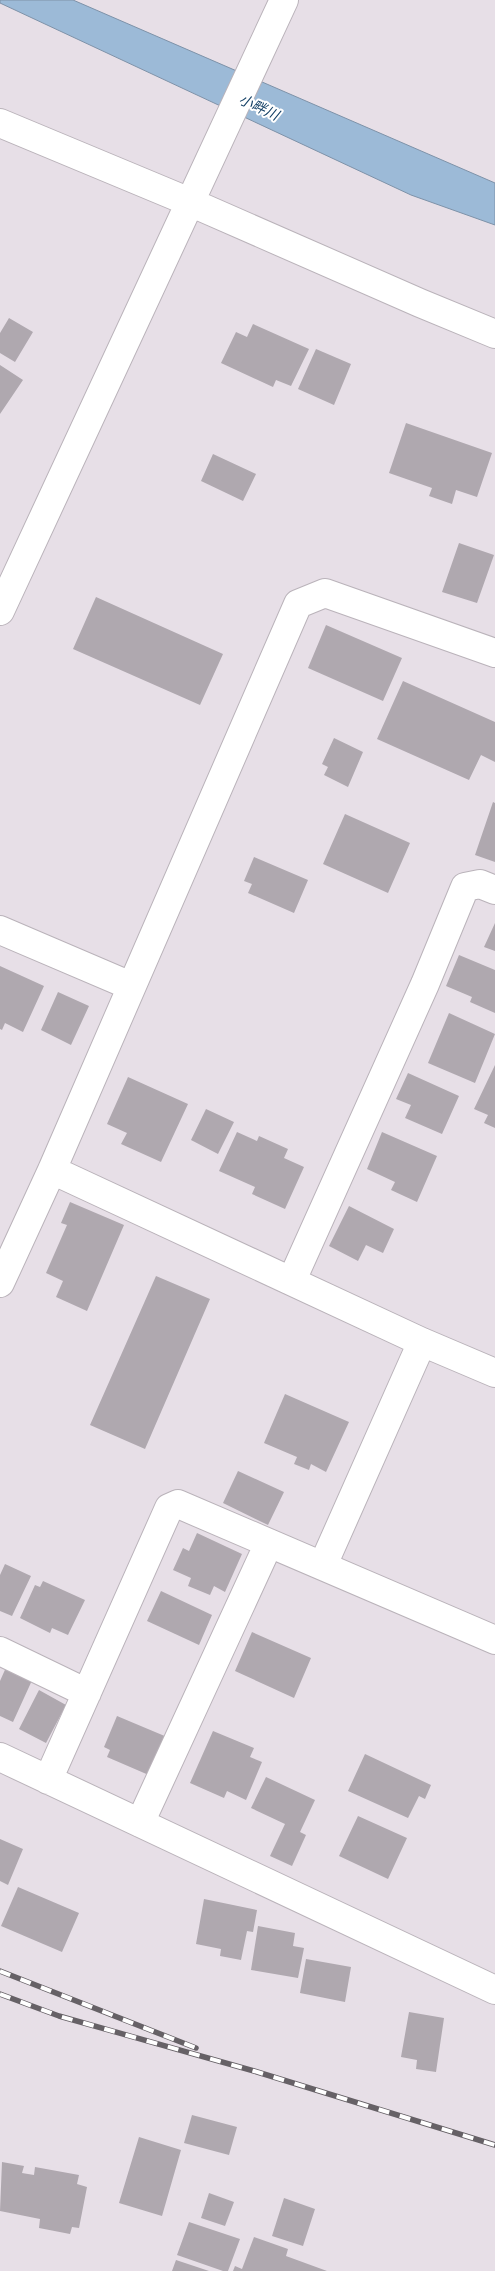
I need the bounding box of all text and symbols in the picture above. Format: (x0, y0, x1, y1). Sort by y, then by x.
water label: 小畔川 (236, 91, 283, 125)

